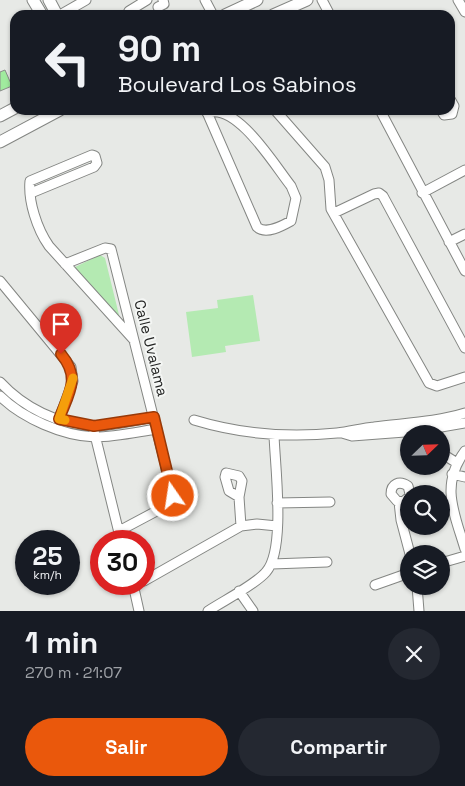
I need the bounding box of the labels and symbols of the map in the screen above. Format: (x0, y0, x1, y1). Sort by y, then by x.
street label: Calle Uvalama (130, 298, 173, 398)
pin (40, 303, 82, 354)
north arrow (400, 425, 450, 475)
position arrow (146, 469, 198, 521)
speed limit sign: 30 (90, 530, 155, 595)

